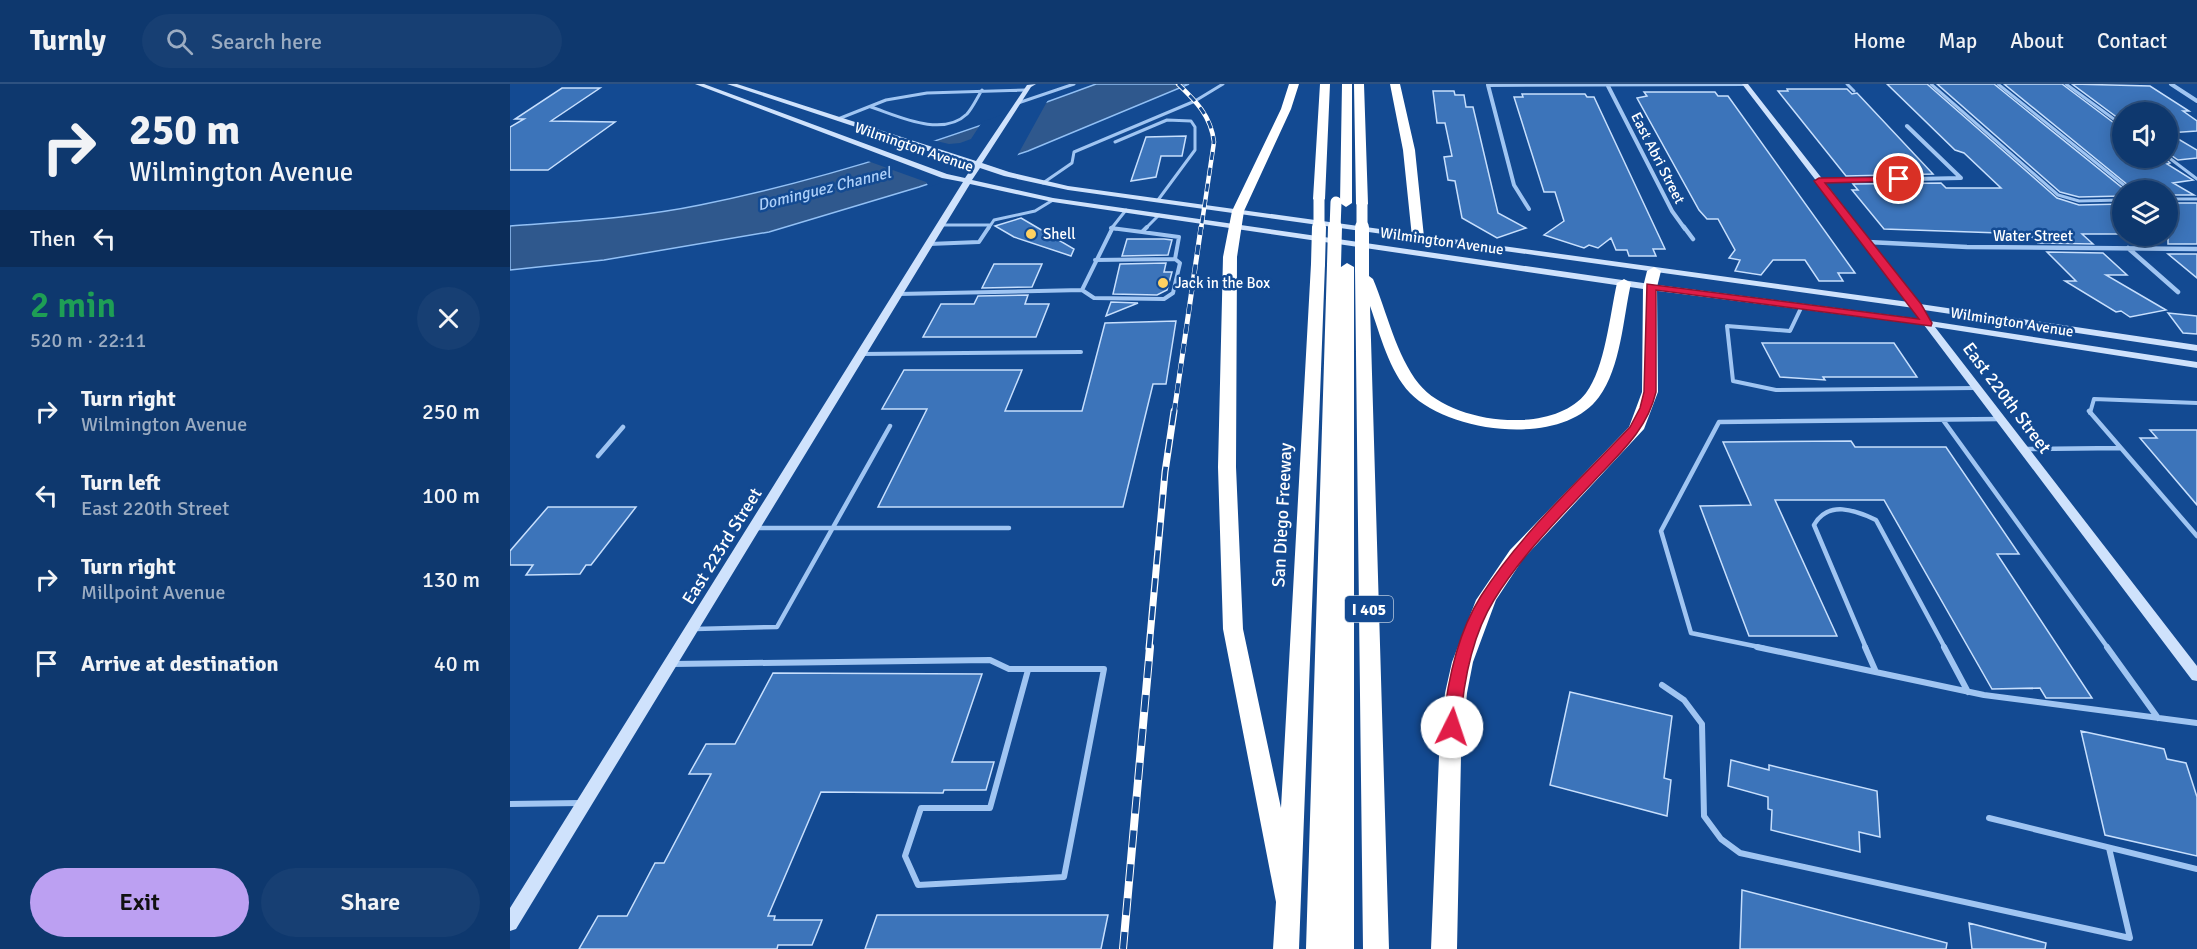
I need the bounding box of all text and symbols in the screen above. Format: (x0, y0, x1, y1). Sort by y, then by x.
search box (142, 14, 562, 68)
text: Turnly (30, 24, 106, 58)
icon: search (163, 25, 196, 58)
text: Search here (211, 28, 322, 55)
text: Home (1853, 28, 1906, 54)
text: Map (1939, 28, 1977, 54)
text: About (2010, 28, 2064, 54)
text: Contact (2097, 28, 2167, 54)
map controls (2112, 102, 2178, 246)
button: sound (2112, 102, 2178, 168)
text: 250 m (129, 105, 240, 156)
icon: right (30, 108, 108, 186)
street label: East Abri Street (1627, 109, 1689, 207)
street label: Wilmington Avenue (852, 118, 976, 176)
pin (1873, 153, 1924, 204)
text: Wilmington Avenue (129, 156, 353, 189)
water label: Dominguez Channel (755, 162, 894, 215)
icon: arrive (1882, 162, 1915, 195)
button: layers (2112, 180, 2178, 246)
icon: left (88, 222, 121, 255)
street label: Wilmington Avenue (1379, 223, 1505, 259)
text: Then (30, 225, 76, 252)
place label: Shell (1043, 225, 1076, 243)
marker: Shell (1024, 227, 1038, 241)
street label: Water Street (1993, 227, 2073, 245)
place label: Jack in the Box (1175, 274, 1270, 292)
marker: Jack in the Box (1156, 276, 1170, 290)
text: 2 min (30, 283, 116, 328)
button: close (417, 287, 480, 350)
street label: Wilmington Avenue (1949, 303, 2075, 341)
text: 520 m · 22:11 (30, 328, 146, 353)
street label: East 220th Street (1958, 338, 2056, 458)
text: Turn right (81, 385, 176, 412)
icon: right (30, 395, 63, 428)
text: 250 m (422, 398, 480, 425)
text: Wilmington Avenue (81, 412, 247, 437)
street label: San Diego Freeway (1267, 442, 1297, 588)
text: Turn left (81, 469, 161, 496)
icon: left (30, 479, 63, 512)
text: 100 m (422, 482, 480, 509)
street label: East 223rd Street (677, 484, 767, 608)
text: East 220th Street (81, 496, 229, 521)
text: Turn right (81, 553, 176, 580)
icon: right (30, 563, 63, 596)
text: 130 m (422, 566, 480, 593)
text: Millpoint Avenue (81, 580, 225, 605)
road number: I 405 (1345, 596, 1393, 622)
icon: arrive (30, 647, 63, 680)
text: Arrive at destination (81, 650, 278, 677)
text: 40 m (434, 650, 480, 677)
position arrow (1420, 695, 1484, 759)
button: Exit (30, 868, 249, 937)
button: Share (261, 868, 480, 937)

